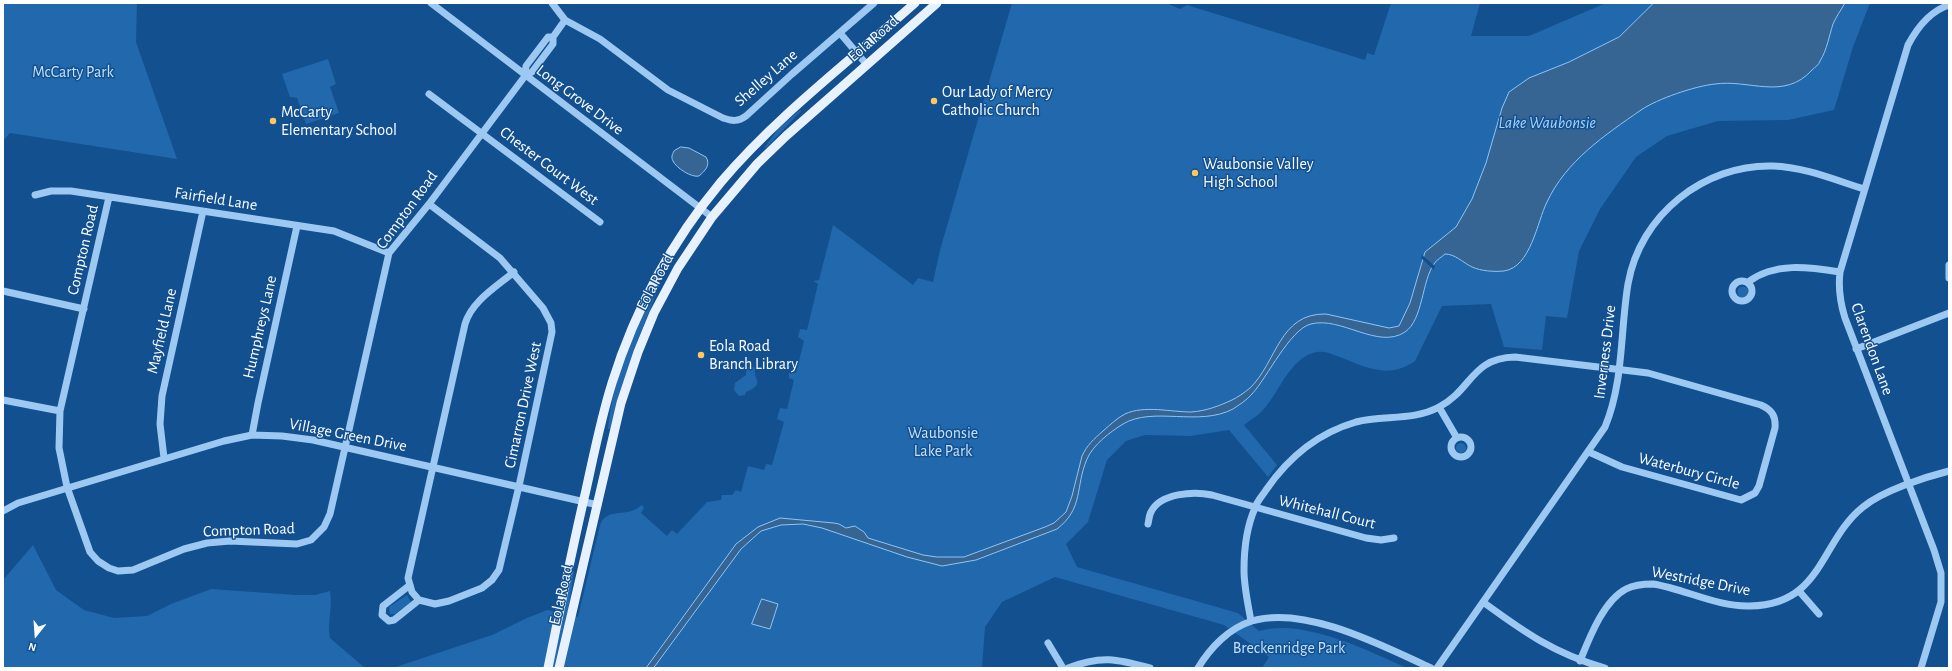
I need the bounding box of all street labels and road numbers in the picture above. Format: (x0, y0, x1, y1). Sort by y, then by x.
street label: Eola Road (844, 12, 902, 66)
street label: Shelley Lane (731, 45, 801, 111)
street label: Long Grove Drive (532, 61, 628, 139)
street label: Chester Court West (496, 123, 602, 209)
street label: Compton Road (372, 167, 442, 253)
street label: Fairfield Lane (173, 183, 259, 215)
street label: Compton Road (63, 203, 103, 297)
street label: Eola Road (632, 251, 678, 313)
street label: Humphreys Lane (239, 274, 281, 380)
street label: Mayfield Lane (143, 286, 181, 376)
street label: Clarendon Lane (1846, 300, 1898, 398)
street label: Inverness Drive (1590, 304, 1620, 400)
street label: Cimarron Drive West (500, 340, 546, 470)
street label: Village Green Drive (288, 414, 408, 456)
street label: Waterbury Circle (1636, 448, 1742, 494)
street label: Whitehall Court (1277, 491, 1377, 533)
street label: Compton Road (203, 519, 295, 541)
street label: Westridge Drive (1650, 562, 1752, 600)
street label: Eola Road (545, 563, 577, 627)

